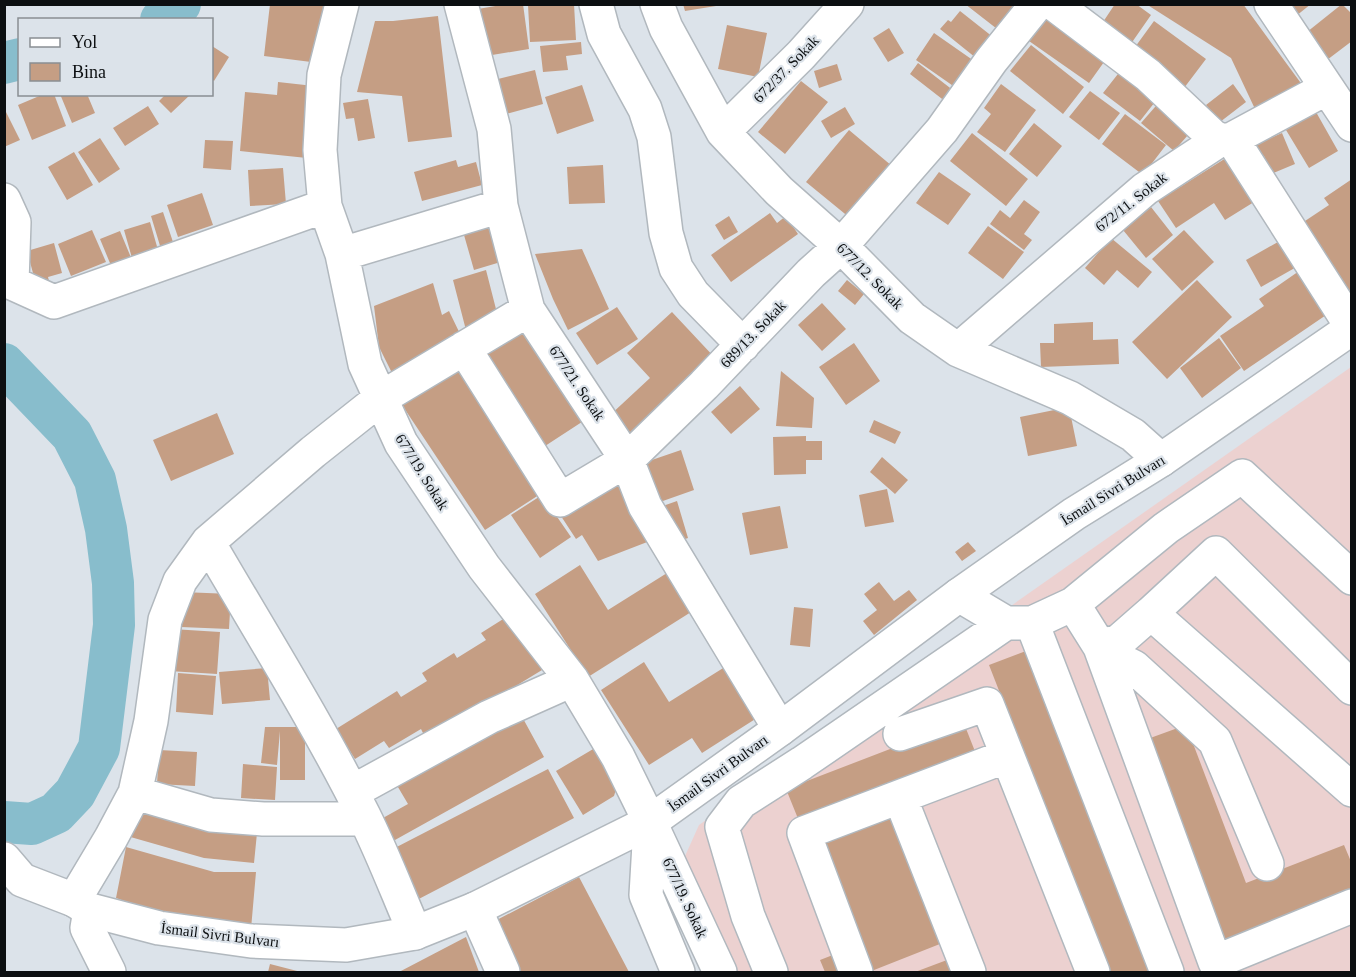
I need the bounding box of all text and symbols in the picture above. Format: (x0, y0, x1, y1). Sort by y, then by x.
legend (18, 18, 213, 96)
text: Yol (72, 32, 97, 52)
street label: 672/37. Sokak (750, 32, 822, 106)
text: Bina (72, 62, 106, 82)
street label: 672/11. Sokak (1092, 169, 1170, 235)
street label: 677/12. Sokak (834, 240, 907, 313)
street label: 689/13. Sokak (717, 297, 789, 371)
street label: 677/21. Sokak (546, 343, 608, 424)
street label: 677/19. Sokak (392, 431, 452, 513)
street label: İsmail Sivri Bulvarı (1058, 452, 1168, 528)
street label: İsmail Sivri Bulvarı (665, 732, 771, 814)
street label: 677/19. Sokak (659, 855, 711, 941)
street label: İsmail Sivri Bulvarı (160, 920, 280, 950)

